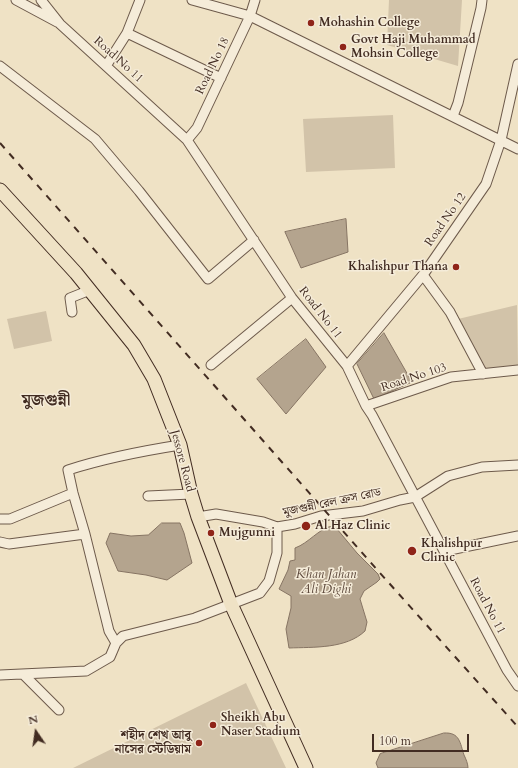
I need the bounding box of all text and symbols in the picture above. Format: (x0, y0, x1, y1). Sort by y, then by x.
place label: Mohashin College (319, 16, 420, 30)
marker: Mohashin College (306, 18, 316, 28)
place label: Govt Haji Muhammad Mohsin College (351, 33, 476, 61)
street label: Road No 11 (90, 34, 146, 86)
street label: Road No 18 (193, 35, 233, 97)
marker: Govt Haji Muhammad Mohsin College (338, 42, 348, 52)
street label: Road No 12 (422, 191, 470, 249)
place label: Khalishpur Thana (348, 260, 448, 274)
marker: Khalishpur Thana (451, 262, 461, 272)
street label: Road No 11 (295, 284, 345, 342)
street label: Road No 103 (379, 361, 449, 395)
district label: মুজগুন্নী (22, 391, 70, 411)
street label: Jessore Road (167, 428, 197, 494)
street label: মুজগুন্নী রেল ক্রস রোড (282, 486, 382, 520)
place label: Al Haz Clinic (315, 519, 390, 533)
marker: Al Haz Clinic (300, 520, 312, 532)
place label: Mujgunni (219, 526, 275, 540)
marker: Mujgunni (206, 528, 216, 538)
place label: Khalishpur Clinic (421, 537, 482, 565)
marker: Khalishpur Clinic (406, 545, 418, 557)
water label: Khan Jahan Ali Dighi (296, 567, 356, 598)
street label: Road No 11 (466, 575, 508, 637)
text: N (27, 711, 40, 728)
place label: Sheikh Abu Naser Stadium (221, 711, 300, 739)
north arrow (16, 712, 56, 752)
marker: Sheikh Abu Naser Stadium (208, 720, 218, 730)
scale bar (374, 726, 471, 752)
place label: শহীদ শেখ আবু নাসের স্টেডিয়াম (115, 729, 191, 757)
text: 100 m (379, 733, 411, 749)
marker: শহীদ শেখ আবু নাসের স্টেডিয়াম (194, 738, 204, 748)

